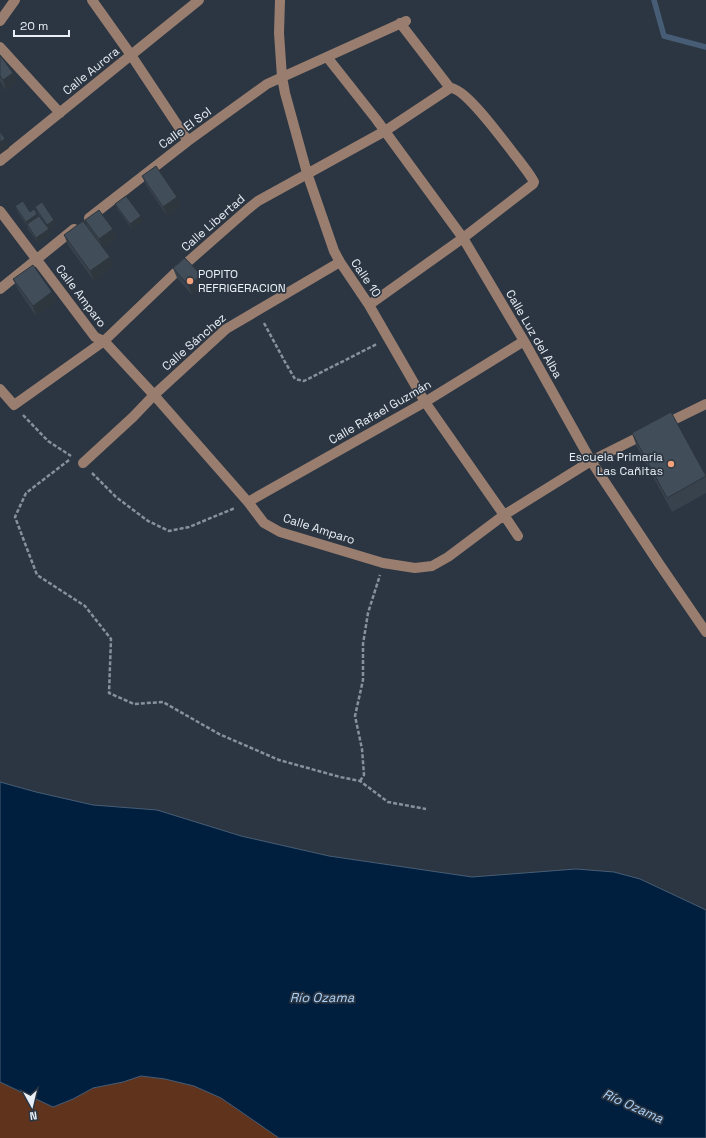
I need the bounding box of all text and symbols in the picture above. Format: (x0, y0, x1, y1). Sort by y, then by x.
scale bar (14, 12, 69, 38)
text: 20 m (20, 18, 48, 34)
street label: Calle Aurora (59, 43, 123, 99)
street label: Calle El Sol (156, 104, 214, 152)
street label: Calle Libertad (178, 191, 248, 255)
street label: Calle 10 (347, 256, 385, 300)
street label: Calle Amparo (52, 261, 110, 331)
place label: POPITO REFRIGERACION (198, 266, 286, 296)
marker: POPITO REFRIGERACION (185, 276, 195, 286)
street label: Calle Luz del Alba (502, 287, 566, 381)
street label: Calle Sánchez (159, 310, 229, 374)
street label: Calle Rafael Guzmán (326, 376, 434, 448)
place label: Escuela Primaria Las Cañitas (569, 449, 663, 479)
marker: Escuela Primaria Las Cañitas (666, 459, 676, 469)
street label: Calle Amparo (281, 510, 357, 548)
water label: Río Ozama (290, 989, 355, 1006)
water label: Río Ozama (600, 1085, 666, 1127)
north arrow (12, 1086, 52, 1126)
text: N (29, 1108, 38, 1123)

